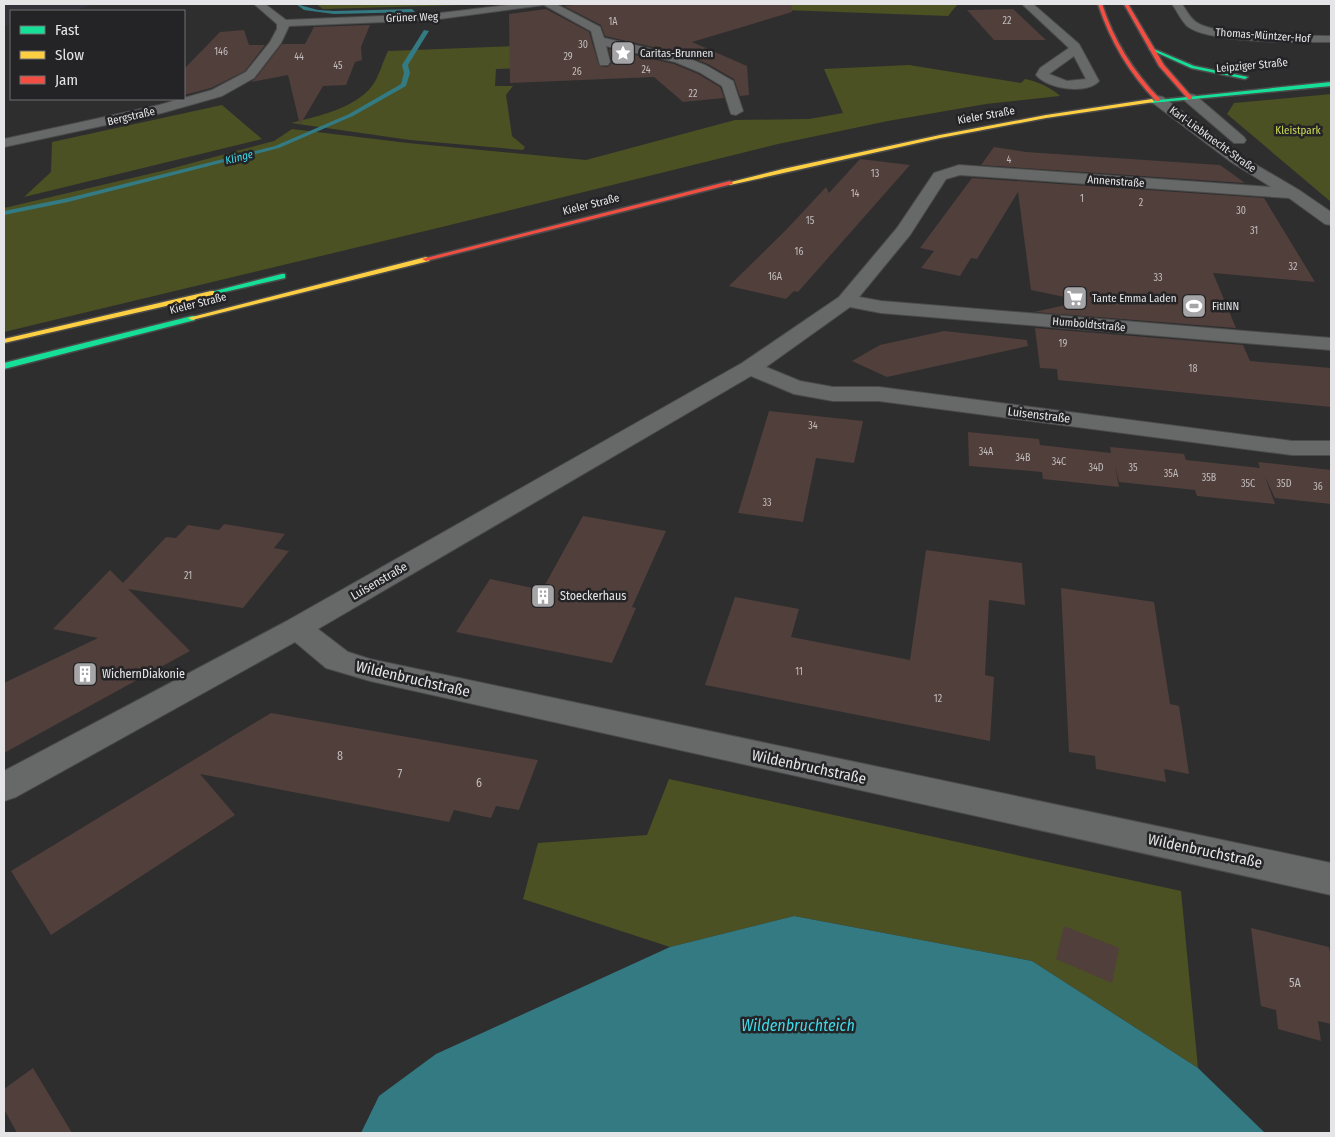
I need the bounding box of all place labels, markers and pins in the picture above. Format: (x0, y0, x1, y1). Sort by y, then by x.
place icon: Caritas-Brunnen (610, 40, 636, 66)
place label: Caritas-Brunnen (640, 47, 713, 60)
supermarket icon: Tante Emma Laden (1062, 285, 1088, 311)
place label: Tante Emma Laden (1092, 292, 1176, 305)
sports icon: FitINN (1181, 293, 1207, 319)
place label: FitINN (1212, 300, 1239, 313)
building icon: Stoeckerhaus (530, 583, 556, 609)
place label: Stoeckerhaus (560, 589, 626, 603)
building icon: WichernDiakonie (72, 661, 98, 687)
place label: WichernDiakonie (102, 667, 185, 681)

